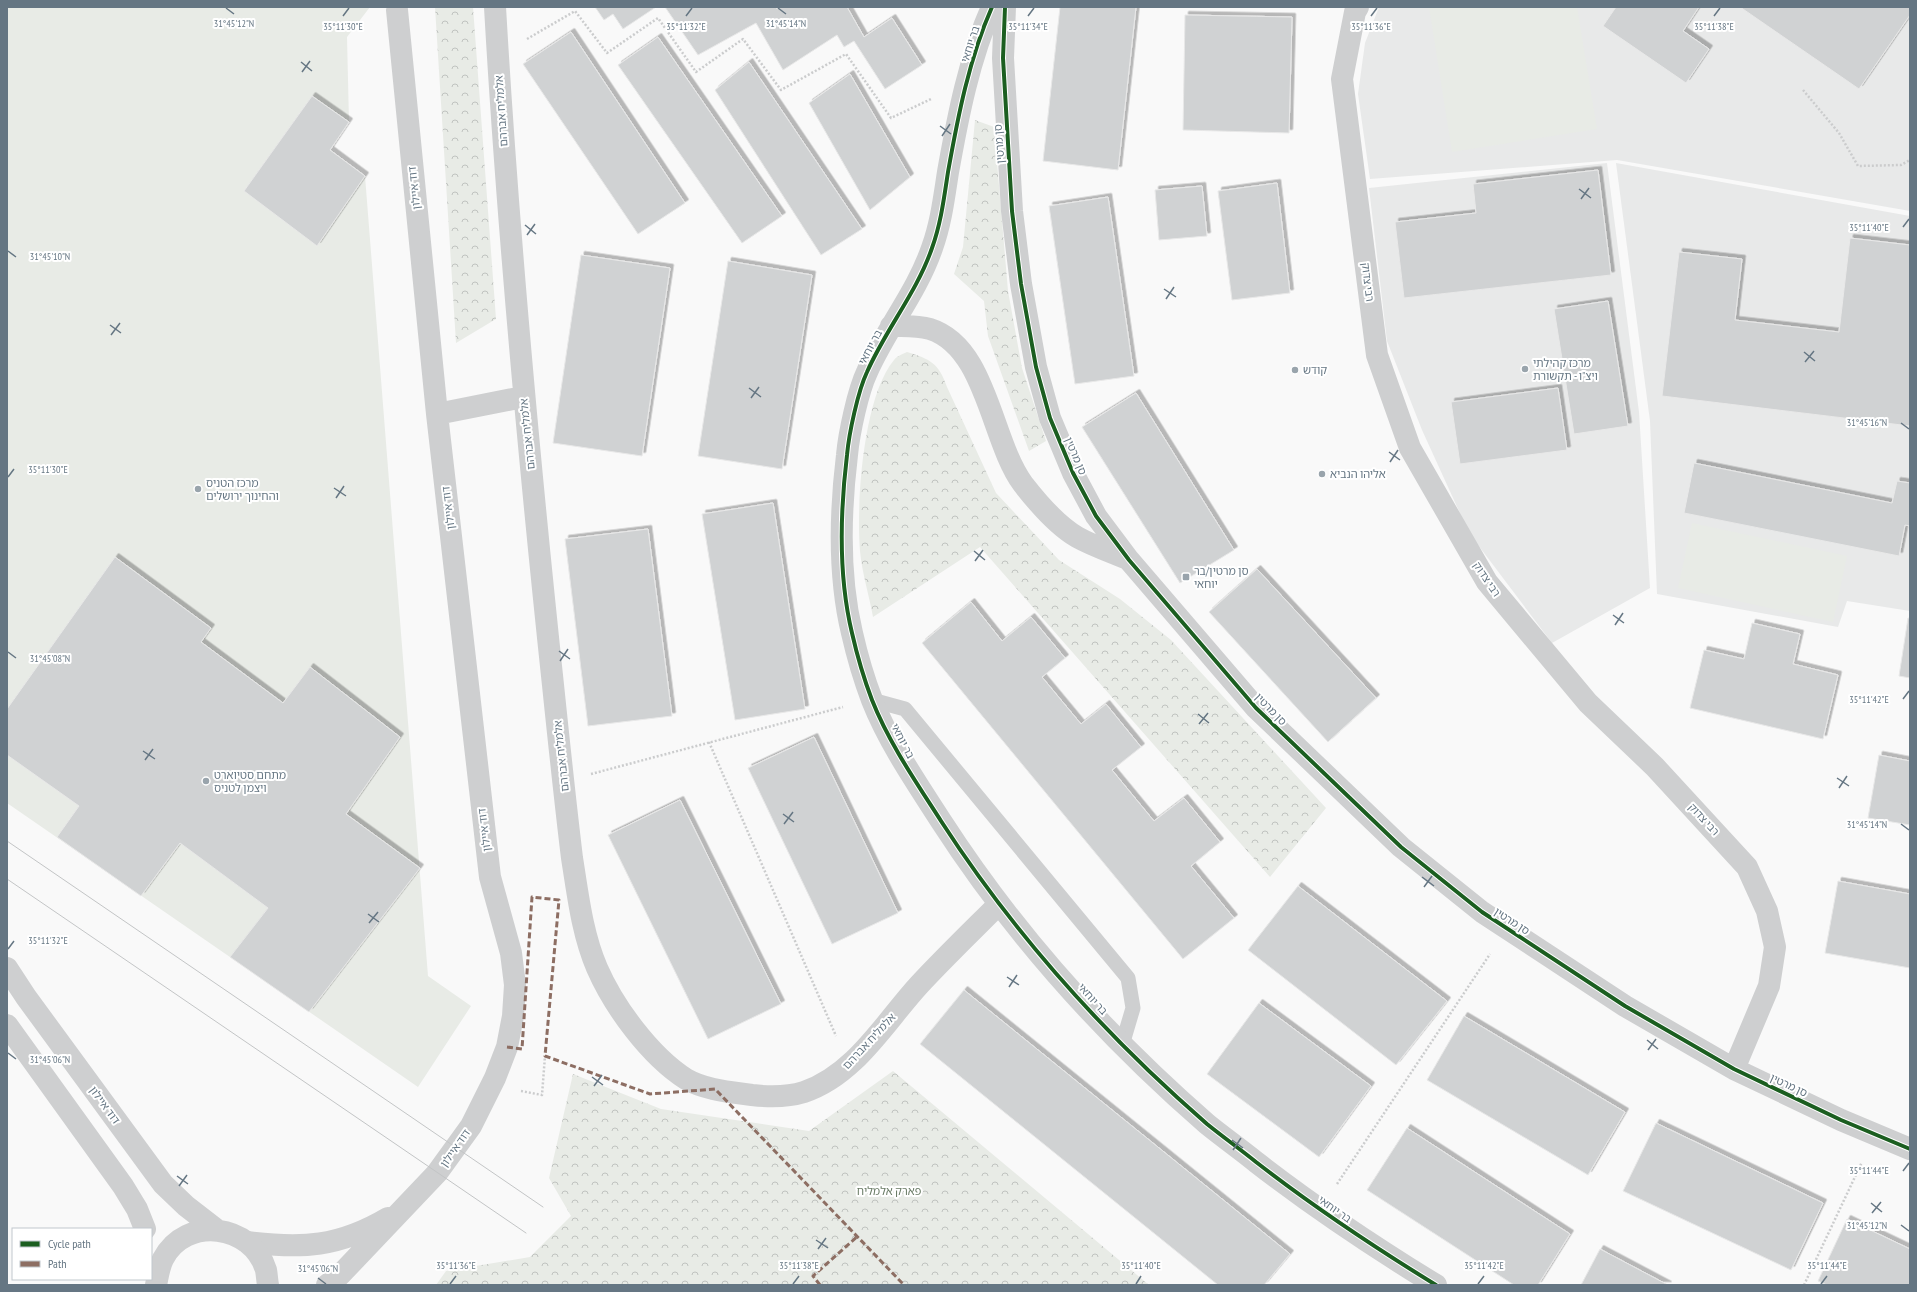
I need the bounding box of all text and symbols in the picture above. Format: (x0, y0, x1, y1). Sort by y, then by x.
text: 31°45'12"N (214, 17, 254, 30)
text: 31°45'14"N (766, 17, 806, 30)
text: 35°11'30"E (323, 20, 363, 33)
text: 35°11'32"E (666, 20, 706, 33)
text: 35°11'34"E (1008, 20, 1048, 33)
text: 35°11'36"E (1351, 20, 1391, 33)
text: 35°11'38"E (1694, 20, 1734, 33)
street label: בר יוחאי (957, 24, 983, 64)
street label: אלמליח אברהם (492, 75, 510, 147)
street label: סן מרטין (991, 124, 1007, 164)
street label: דוד איילון (405, 166, 423, 210)
text: 35°11'40"E (1849, 221, 1889, 234)
text: 31°45'10"N (30, 250, 70, 263)
street label: רבי צדוק (1359, 262, 1377, 302)
street label: בר יוחאי (855, 327, 885, 367)
place label: מרכז קהילתי ויצ"ו - תקשורת (1533, 356, 1598, 383)
place label: קודש (1303, 363, 1327, 377)
marker: מרכז קהילתי ויצ"ו - תקשורת (1520, 364, 1530, 374)
marker: קודש (1290, 365, 1300, 375)
street label: אלמליח אברהם (516, 398, 538, 470)
text: 31°45'16"N (1847, 416, 1887, 429)
street label: סן מרטין (1062, 435, 1090, 477)
text: 35°11'30"E (28, 463, 68, 476)
place label: אליהו הנביא (1330, 467, 1386, 481)
marker: אליהו הנביא (1317, 469, 1327, 479)
place label: מרכז הטניס והחינוך ירושלים (206, 476, 279, 503)
marker: מרכז הטניס והחינוך ירושלים (193, 484, 203, 494)
street label: דוד איילון (438, 486, 458, 530)
street label: רבי צדוק (1470, 559, 1504, 599)
place label: סן מרטין/בר יוחאי (1194, 564, 1249, 591)
marker: סן מרטין/בר יוחאי (1181, 572, 1191, 582)
text: 31°45'08"N (30, 652, 70, 665)
street label: סן מרטין (1252, 690, 1290, 728)
text: 35°11'42"E (1849, 693, 1889, 706)
street label: אלמליח אברהם (550, 720, 572, 792)
street label: בר יוחאי (888, 721, 918, 761)
place label: מתחם סטיוארט ויצמן לטניס (214, 768, 286, 795)
marker: מתחם סטיוארט ויצמן לטניס (201, 776, 211, 786)
street label: רבי צדוק (1685, 800, 1723, 838)
street label: דוד איילון (474, 808, 494, 852)
text: 31°45'14"N (1847, 818, 1887, 831)
street label: סן מרטין (1492, 904, 1532, 938)
text: 35°11'32"E (28, 934, 68, 947)
street label: בר יוחאי (1075, 980, 1111, 1018)
street label: אלמליח אברהם (839, 1010, 899, 1072)
text: 31°45'06"N (30, 1053, 70, 1066)
street label: סן מרטין (1768, 1070, 1810, 1100)
street label: דוד איילון (87, 1083, 123, 1127)
street label: דוד איילון (437, 1126, 473, 1170)
text: 35°11'44"E (1849, 1164, 1889, 1177)
park label: פארק אלמליח (857, 1184, 922, 1198)
street label: בר יוחאי (1315, 1192, 1355, 1226)
text: 31°45'12"N (1847, 1219, 1887, 1232)
legend (12, 1228, 152, 1280)
text: Cycle path (48, 1236, 91, 1251)
text: Path (48, 1256, 66, 1271)
text: 35°11'36"E (436, 1259, 476, 1272)
text: 35°11'38"E (779, 1259, 819, 1272)
text: 35°11'40"E (1121, 1259, 1161, 1272)
text: 35°11'42"E (1464, 1259, 1504, 1272)
text: 35°11'44"E (1807, 1259, 1847, 1272)
text: 31°45'06"N (298, 1262, 338, 1275)

